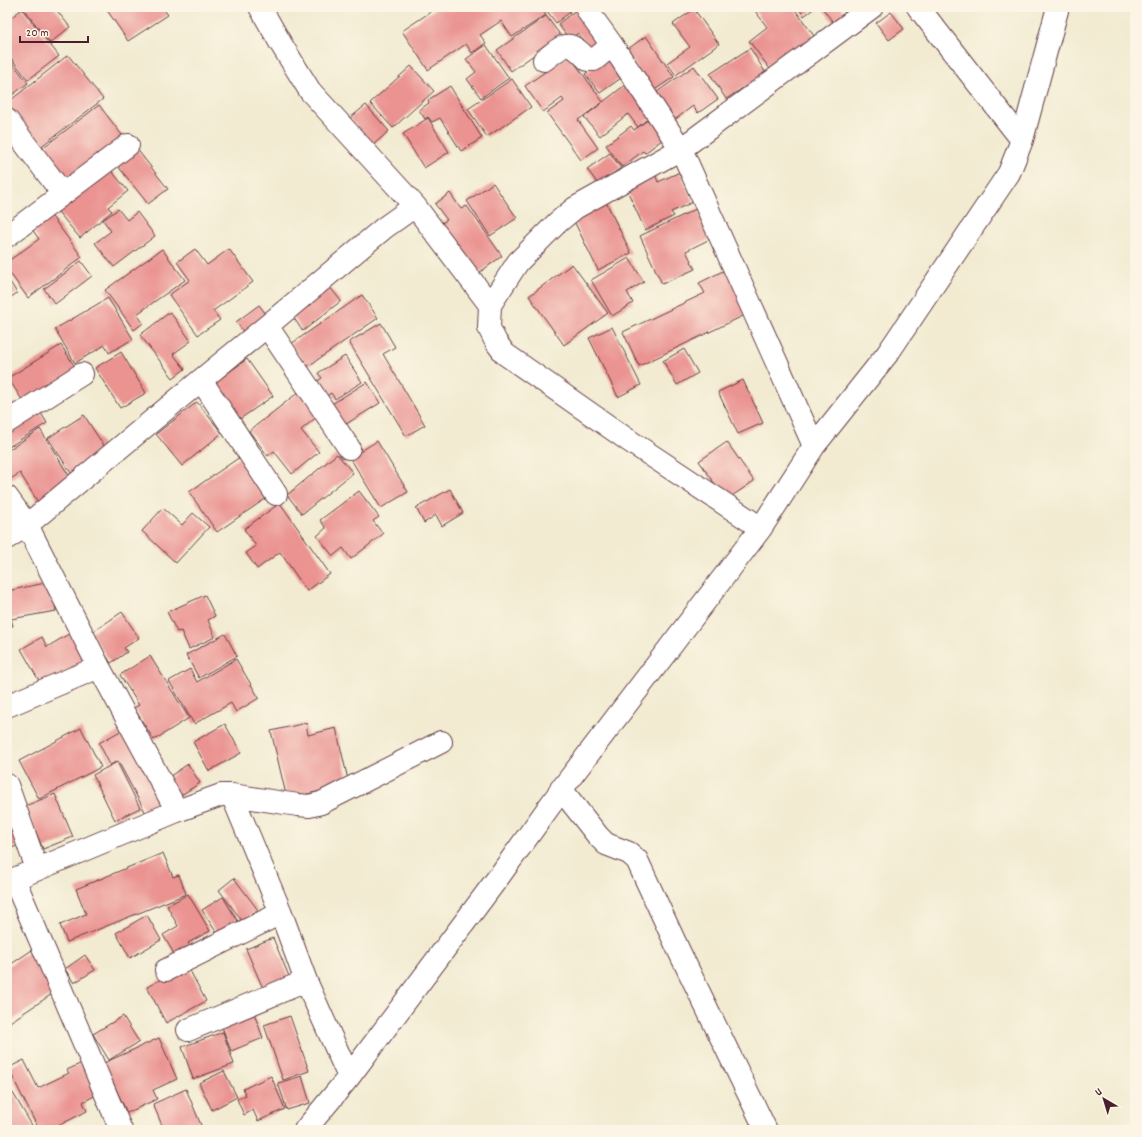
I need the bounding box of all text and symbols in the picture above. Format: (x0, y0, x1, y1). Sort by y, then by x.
scale bar (20, 18, 88, 44)
text: 20 m (26, 25, 49, 42)
north arrow (1084, 1079, 1124, 1119)
text: U (1092, 1085, 1106, 1101)

